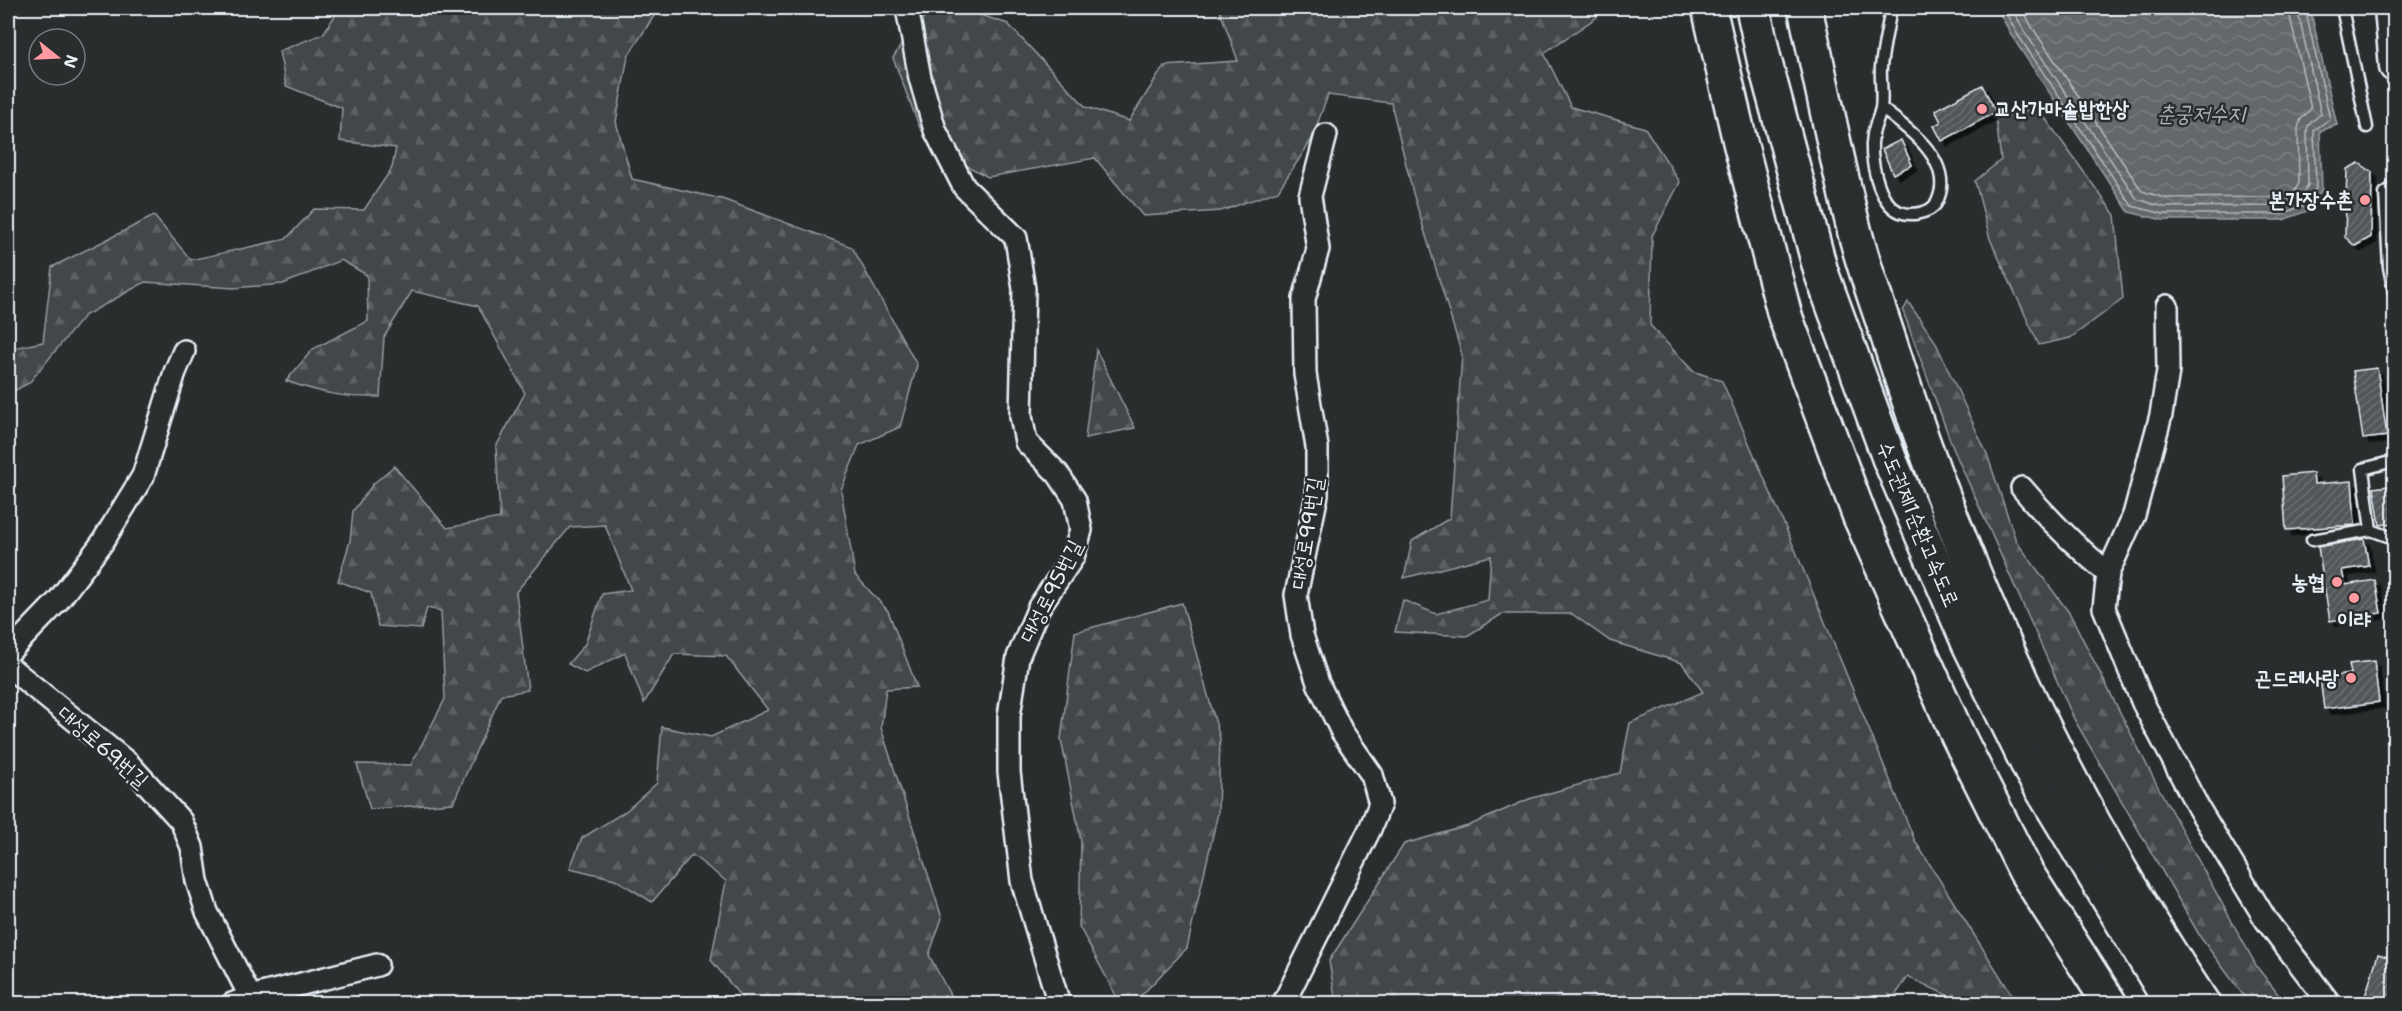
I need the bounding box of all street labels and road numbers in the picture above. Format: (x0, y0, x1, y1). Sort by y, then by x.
street label: 수도권제1순환고속도로 (1870, 437, 1966, 611)
street label: 대성로99번길 (1284, 475, 1330, 591)
street label: 대성로95번길 (1013, 535, 1089, 647)
street label: 대성로69번길 (51, 700, 155, 794)

